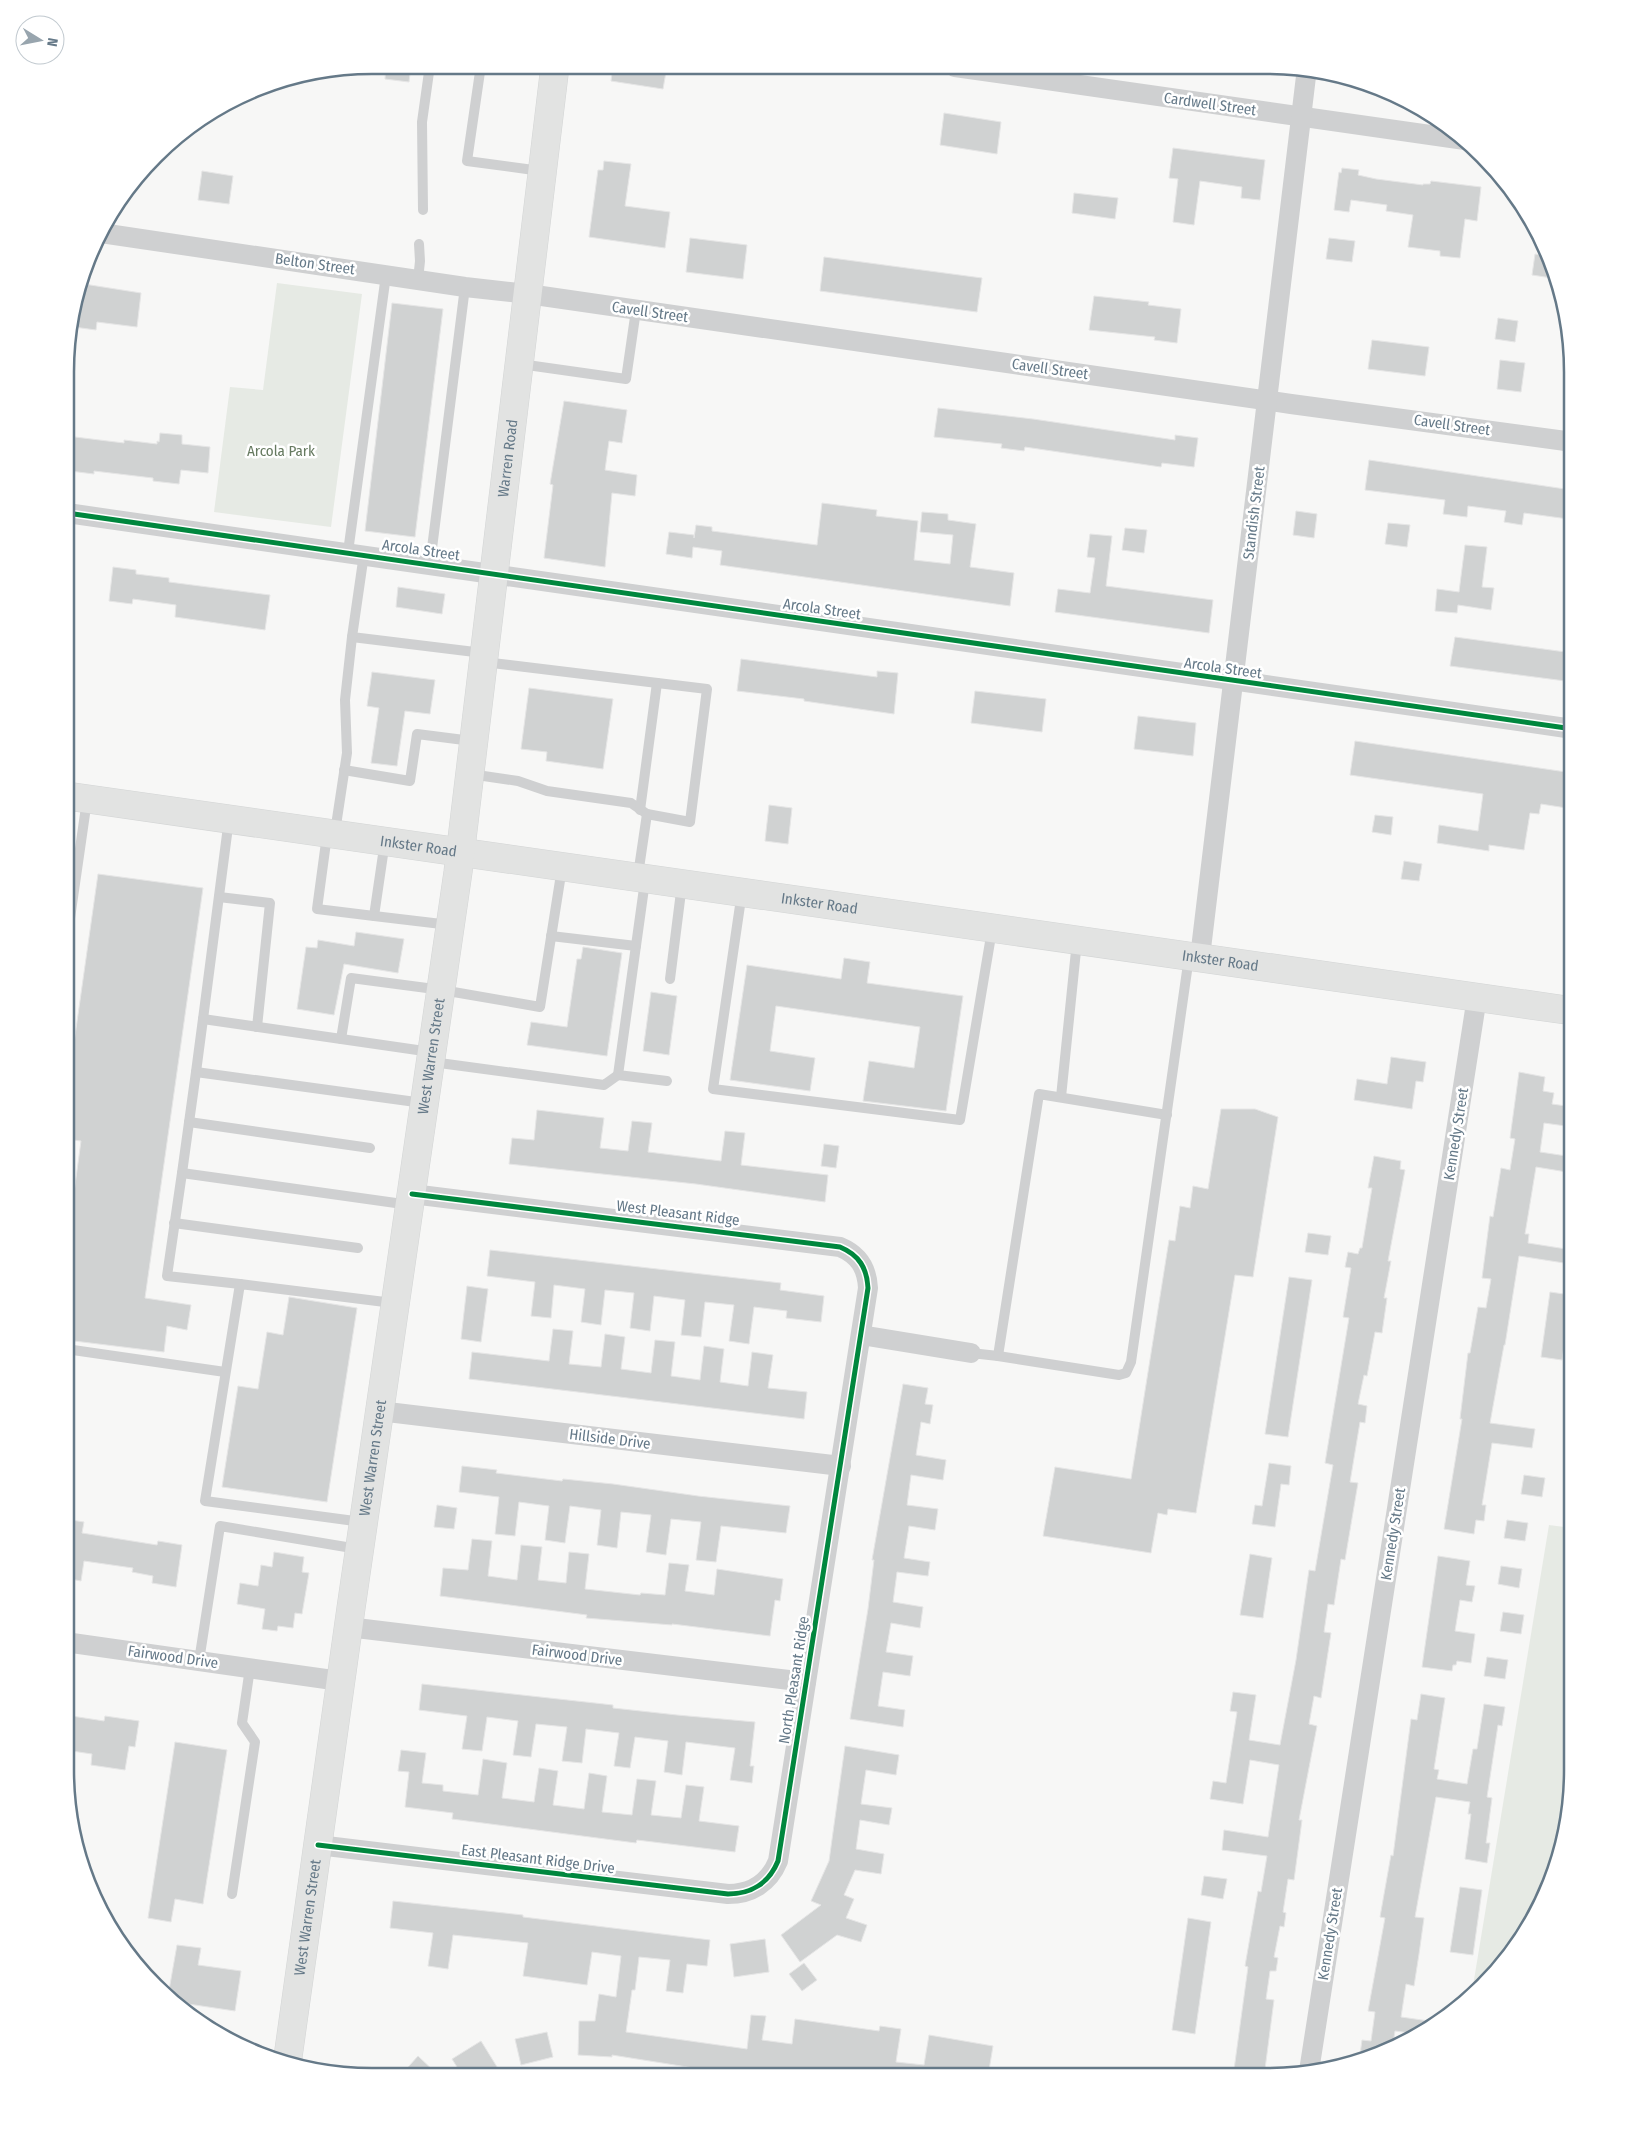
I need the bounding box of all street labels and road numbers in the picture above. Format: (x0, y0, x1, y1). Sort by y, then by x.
street label: Cardwell Street (1163, 89, 1258, 119)
street label: Belton Street (274, 249, 356, 279)
street label: Cavell Street (611, 298, 689, 326)
street label: Cavell Street (1011, 355, 1089, 383)
street label: Cavell Street (1413, 411, 1491, 439)
street label: Warren Road (494, 418, 521, 498)
street label: Standish Street (1239, 465, 1269, 561)
street label: Arcola Street (381, 536, 461, 564)
street label: Arcola Street (782, 595, 862, 623)
street label: Arcola Street (1183, 654, 1263, 682)
street label: Inkster Road (379, 832, 458, 861)
street label: Inkster Road (780, 889, 859, 918)
street label: Inkster Road (1181, 946, 1260, 975)
street label: West Warren Street (414, 997, 449, 1116)
street label: Kennedy Street (1440, 1086, 1472, 1182)
street label: West Pleasant Ridge (616, 1197, 740, 1229)
street label: West Warren Street (355, 1399, 390, 1517)
street label: Hillside Drive (568, 1425, 652, 1453)
street label: Kennedy Street (1377, 1486, 1409, 1582)
street label: North Pleasant Ridge (775, 1615, 813, 1745)
street label: Fairwood Drive (531, 1641, 623, 1669)
street label: Fairwood Drive (127, 1642, 219, 1672)
street label: East Pleasant Ridge Drive (460, 1841, 616, 1877)
street label: West Warren Street (290, 1858, 325, 1977)
street label: Kennedy Street (1314, 1886, 1346, 1982)

